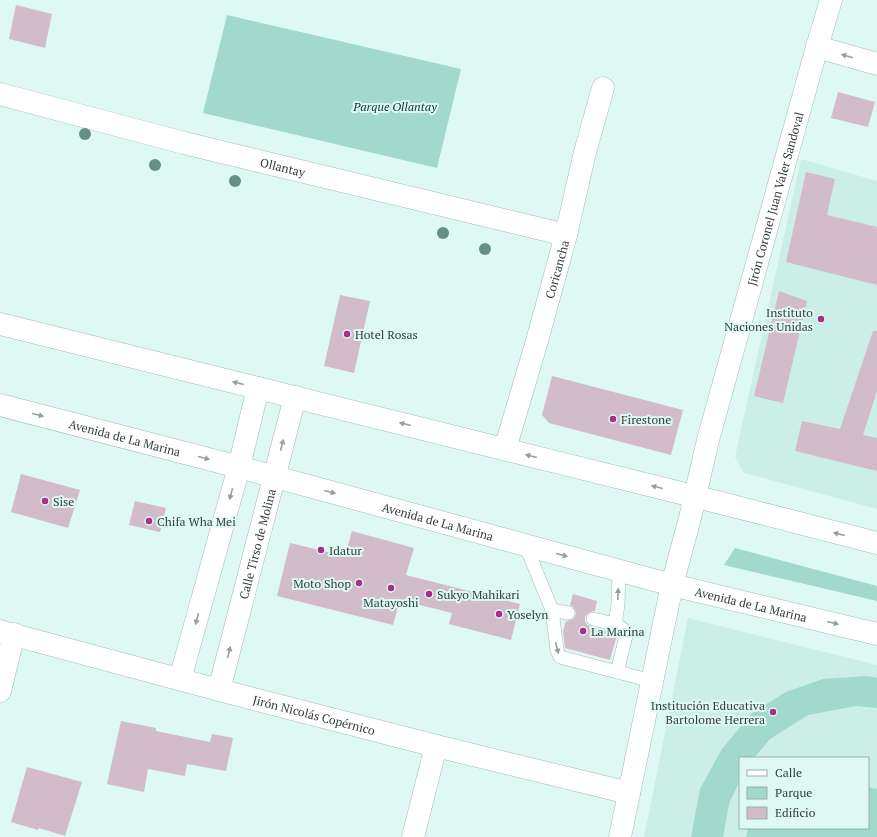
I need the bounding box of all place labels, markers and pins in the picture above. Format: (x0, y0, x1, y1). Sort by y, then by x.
place label: Instituto Naciones Unidas (724, 305, 813, 334)
marker: Instituto Naciones Unidas (816, 314, 826, 324)
place label: Hotel Rosas (355, 327, 418, 342)
marker: Hotel Rosas (342, 329, 352, 339)
place label: Firestone (621, 412, 671, 427)
marker: Firestone (608, 414, 618, 424)
place label: Sise (53, 494, 74, 509)
marker: Sise (40, 496, 50, 506)
place label: Chifa Wha Mei (157, 514, 236, 529)
marker: Chifa Wha Mei (144, 516, 154, 526)
place label: Idatur (329, 543, 362, 558)
marker: Idatur (316, 545, 326, 555)
place label: Moto Shop (293, 576, 351, 591)
marker: Moto Shop (354, 578, 364, 588)
marker: Matayoshi (386, 583, 396, 593)
place label: Sukyo Mahikari (437, 587, 520, 602)
marker: Sukyo Mahikari (424, 589, 434, 599)
place label: Matayoshi (363, 595, 419, 610)
place label: Yoselyn (507, 607, 548, 622)
marker: Yoselyn (494, 609, 504, 619)
place label: La Marina (591, 624, 644, 639)
marker: La Marina (578, 626, 588, 636)
place label: Institución Educativa Bartolome Herrera (651, 698, 765, 727)
marker: Institución Educativa Bartolome Herrera (768, 707, 778, 717)

